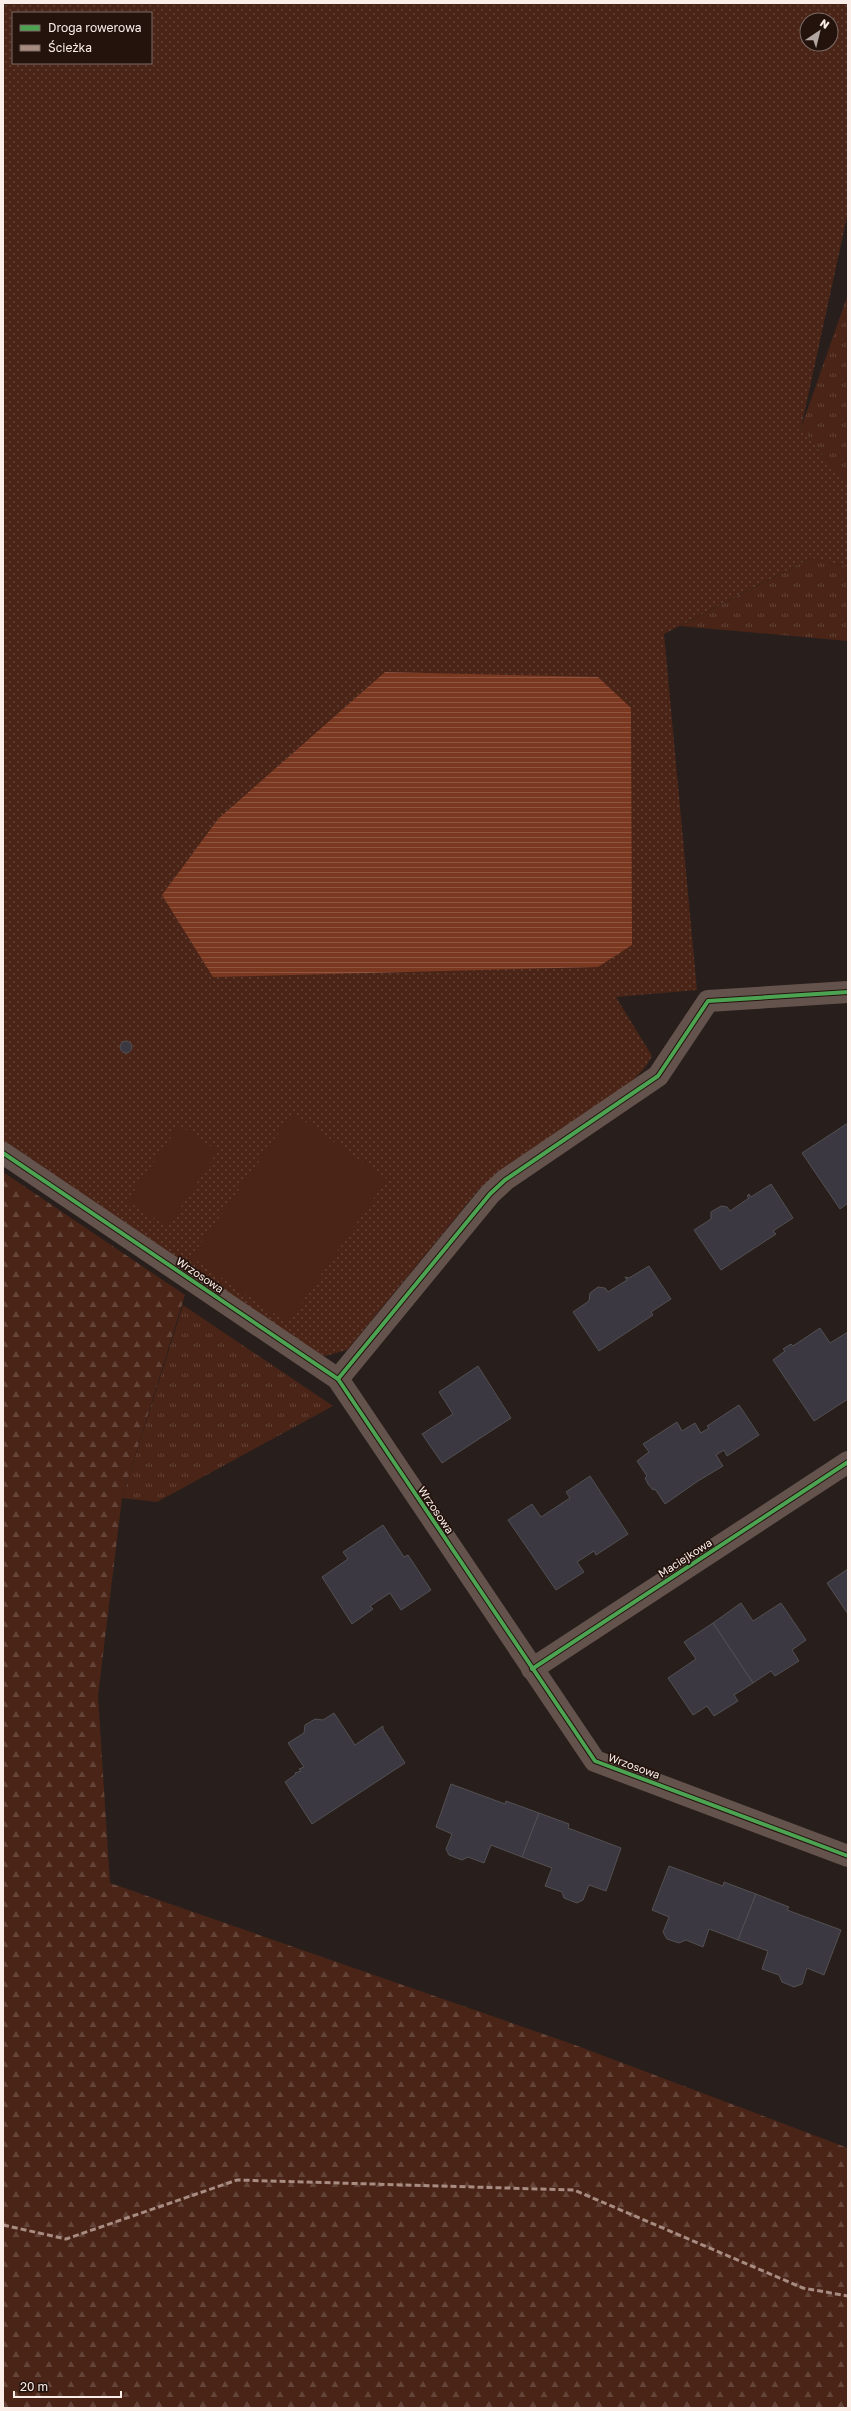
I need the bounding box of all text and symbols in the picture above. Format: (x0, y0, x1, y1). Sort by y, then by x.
legend (12, 12, 152, 64)
north arrow (799, 12, 839, 52)
text: N (818, 16, 832, 31)
text: Droga rowerowa (48, 20, 141, 35)
text: Ścieżka (48, 40, 92, 55)
street label: Wrzosowa (174, 1254, 226, 1295)
street label: Wrzosowa (416, 1484, 457, 1536)
street label: Maciejkowa (655, 1535, 714, 1580)
street label: Wrzosowa (606, 1750, 662, 1781)
scale bar (14, 2373, 121, 2399)
text: 20 m (20, 2379, 48, 2394)

